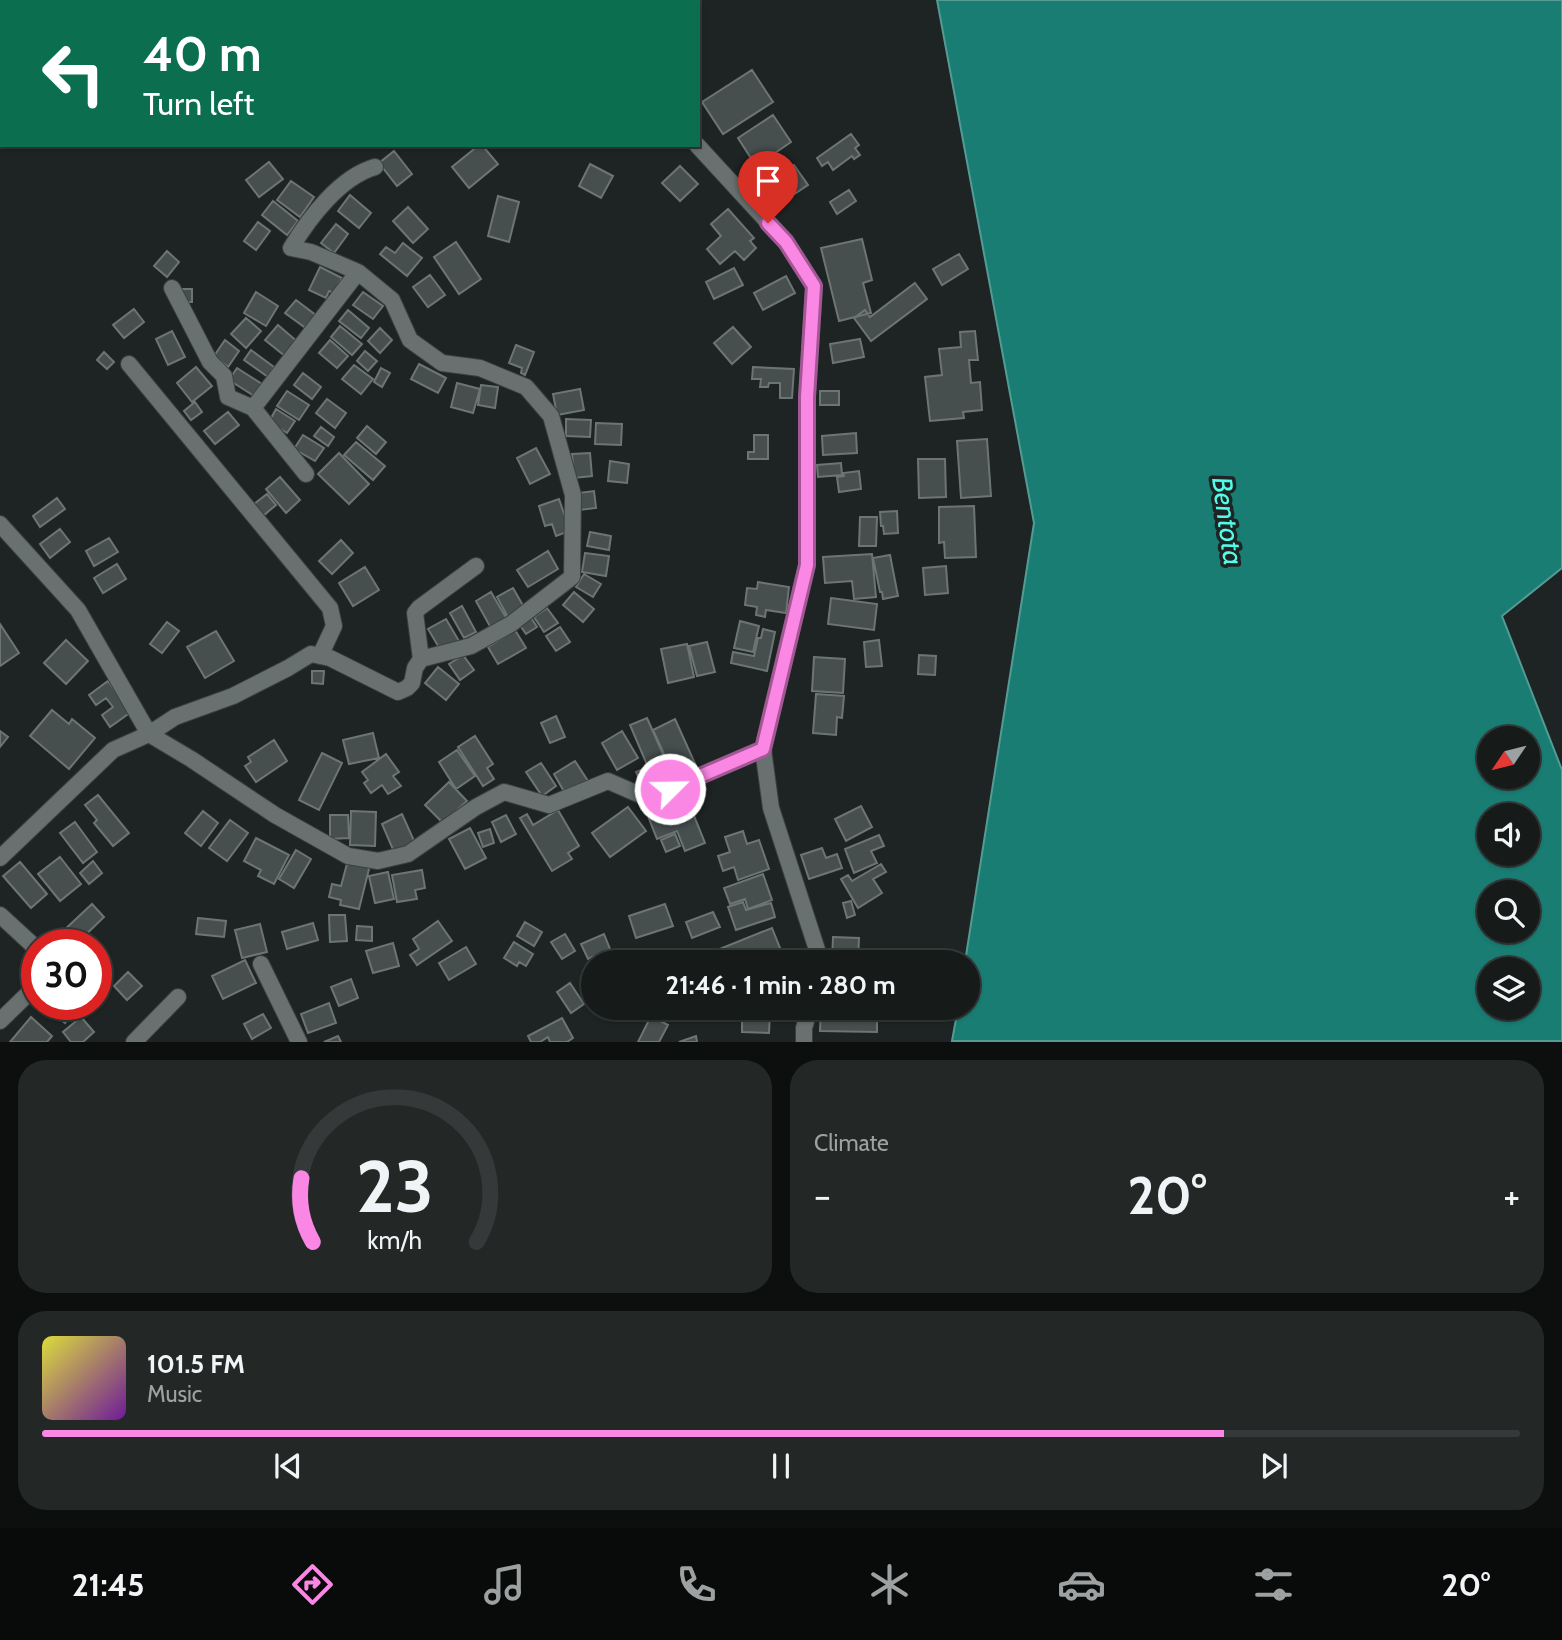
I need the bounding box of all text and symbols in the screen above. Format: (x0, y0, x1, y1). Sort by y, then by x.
text: 40 m (143, 24, 262, 83)
icon: left (28, 28, 119, 119)
text: Turn left (143, 84, 254, 123)
pin (738, 151, 798, 223)
icon: arrive (749, 162, 787, 200)
water label: Bentota (1205, 474, 1251, 568)
north arrow (1477, 726, 1540, 789)
map controls (1477, 726, 1540, 1020)
position arrow (633, 752, 707, 826)
button: sound (1477, 803, 1540, 866)
button: search (1477, 880, 1540, 943)
speed limit sign: 30 (21, 929, 112, 1020)
button: layers (1477, 957, 1540, 1020)
text: 21:46 · 1 min · 280 m (665, 969, 896, 1001)
text: Climate (814, 1129, 889, 1157)
text: 23 (356, 1143, 434, 1231)
text: 20° (1127, 1164, 1207, 1227)
text: − (814, 1172, 831, 1219)
text: + (1503, 1172, 1520, 1219)
text: km/h (368, 1225, 422, 1255)
text: 101.5 FM (147, 1348, 245, 1380)
text: Music (147, 1380, 202, 1408)
icon: previous (269, 1447, 307, 1485)
icon: pause (762, 1447, 800, 1485)
icon: next (1255, 1447, 1293, 1485)
icon: directions (288, 1560, 337, 1609)
icon: music (480, 1560, 529, 1609)
icon: phone (672, 1560, 721, 1609)
icon: climate (865, 1560, 914, 1609)
icon: car (1057, 1560, 1106, 1609)
icon: filters (1249, 1560, 1298, 1609)
text: 21:45 (72, 1565, 145, 1604)
text: 20° (1442, 1565, 1490, 1604)

